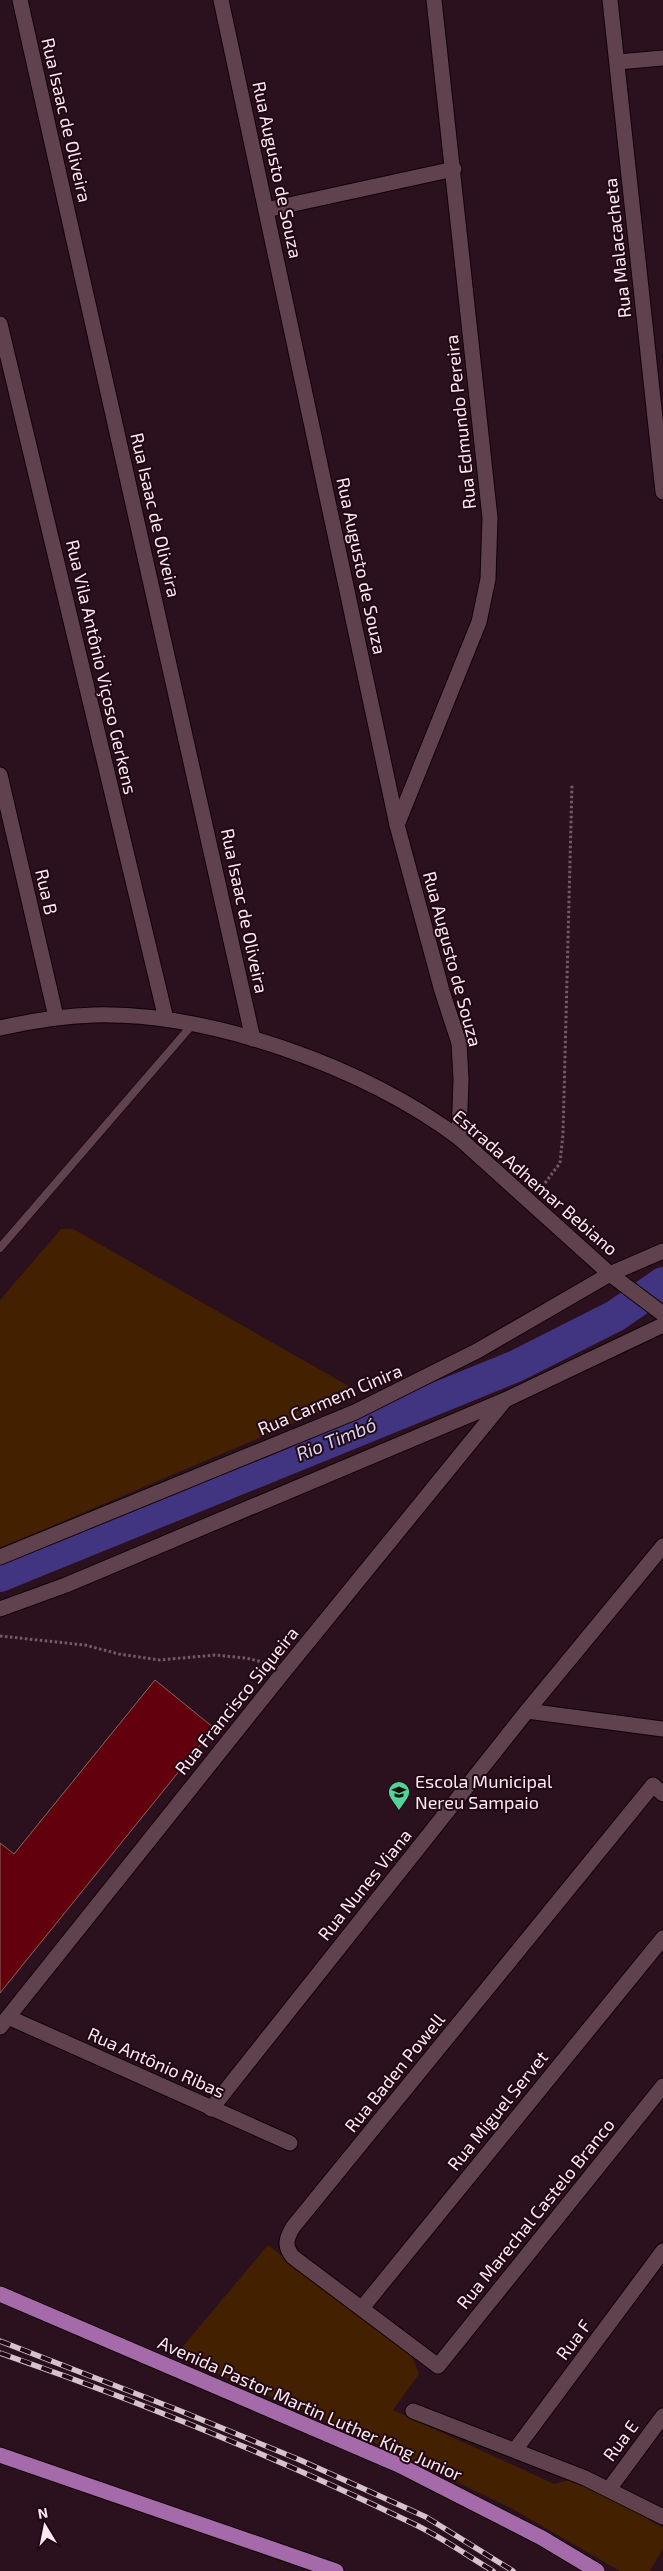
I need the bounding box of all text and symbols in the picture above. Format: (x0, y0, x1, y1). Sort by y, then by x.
street label: Rua Isaac de Oliveira (37, 35, 97, 204)
street label: Rua Augusto de Souza (248, 79, 308, 260)
street label: Rua Malacacheta (599, 177, 635, 319)
street label: Rua Edmundo Pereira (440, 334, 480, 510)
street label: Rua Isaac de Oliveira (126, 430, 186, 599)
street label: Rua Augusto de Souza (332, 475, 392, 656)
street label: Rua Vila Antônio Viçoso Gerkens (61, 537, 142, 796)
street label: Rua Isaac de Oliveira (217, 826, 273, 995)
street label: Rua B (31, 867, 63, 917)
street label: Rua Augusto de Souza (419, 869, 487, 1049)
street label: Estrada Adhemar Bebiano (449, 1105, 623, 1260)
street label: Rua Carmem Cinira (254, 1359, 405, 1439)
water label: Rio Timbó (292, 1412, 379, 1465)
street label: Rua Francisco Siqueira (170, 1622, 303, 1779)
place label: Escola Municipal Nereu Sampaio (415, 1770, 553, 1813)
school or university icon: Escola Municipal Nereu Sampaio (387, 1780, 411, 1811)
street label: Rua Nunes Viana (313, 1824, 416, 1944)
street label: Rua Baden Powell (340, 2008, 449, 2136)
street label: Rua Antônio Ribas (85, 2022, 228, 2102)
street label: Rua Miguel Servet (442, 2046, 552, 2175)
street label: Rua Marechal Castelo Branco (452, 2114, 619, 2313)
street label: Rua F (551, 2315, 596, 2364)
street label: Avenida Pastor Martin Luther King Junior (155, 2331, 466, 2485)
street label: Rua E (598, 2416, 643, 2465)
north arrow (20, 2501, 70, 2551)
text: N (36, 2503, 49, 2522)

